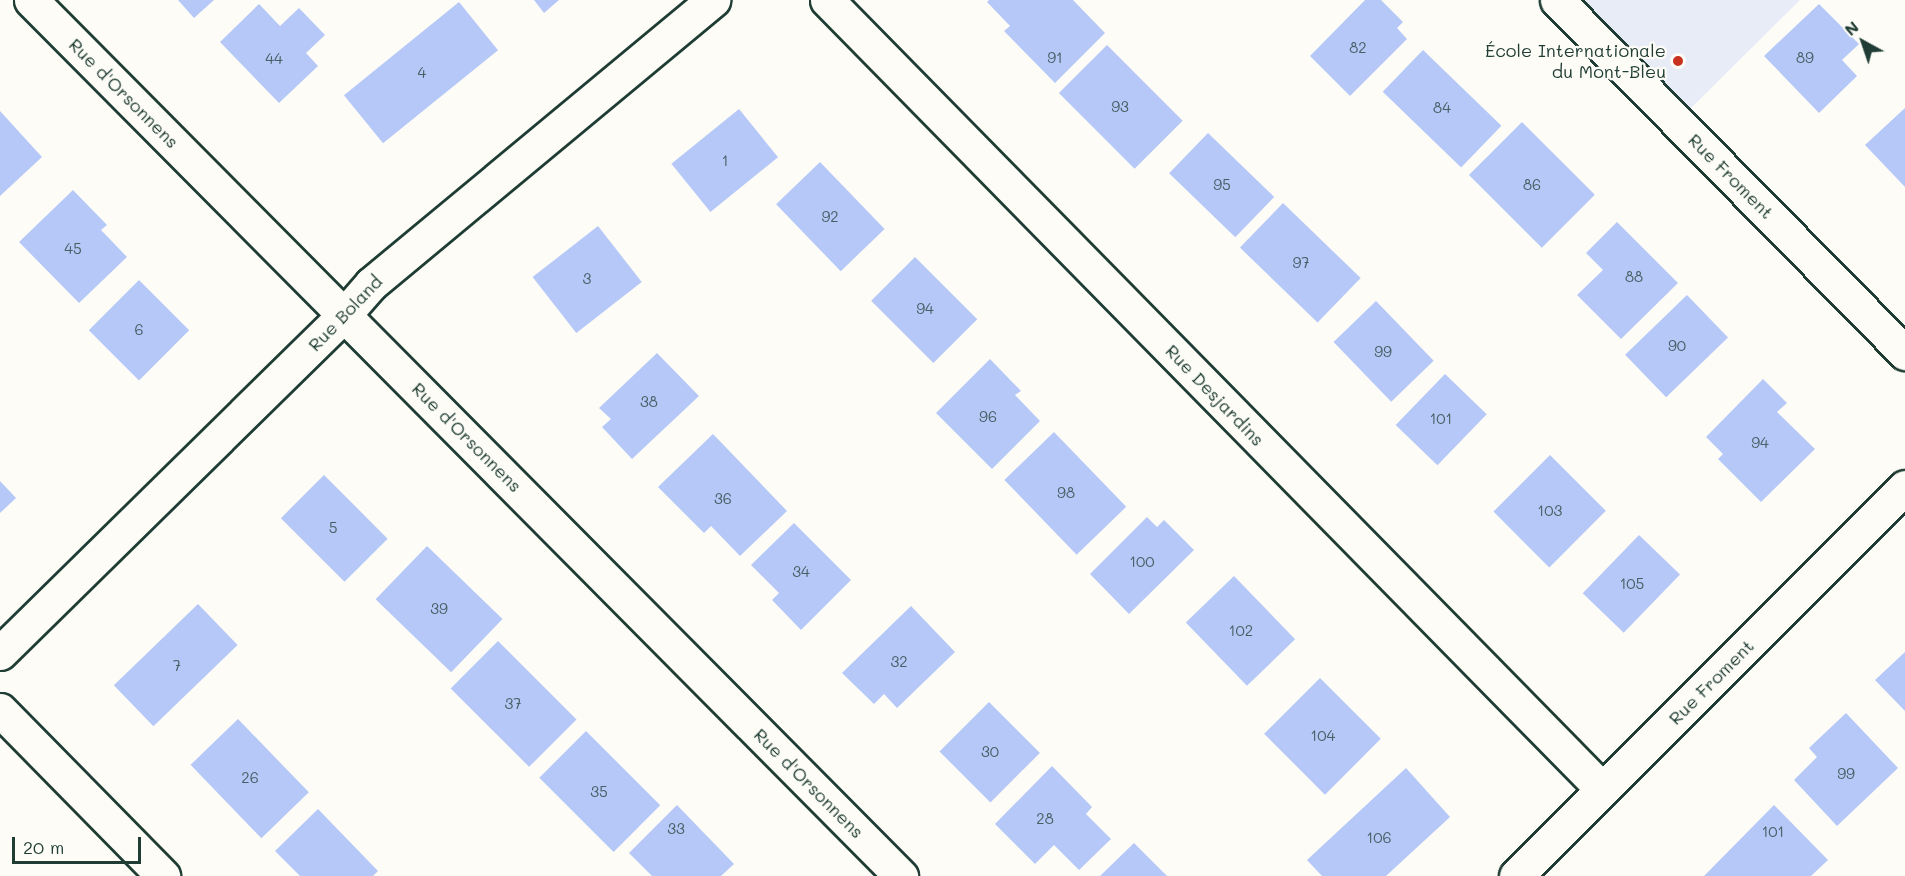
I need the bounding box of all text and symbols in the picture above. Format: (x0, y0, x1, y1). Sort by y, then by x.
north arrow (1833, 12, 1893, 72)
text: N (1840, 16, 1863, 40)
street label: Rue d'Orsonnens (65, 34, 183, 152)
house number: 82 (1349, 39, 1367, 57)
place label: École Internationale du Mont-Bleu (1485, 40, 1666, 82)
house number: 91 (1047, 49, 1063, 67)
house number: 89 (1796, 49, 1814, 67)
house number: 44 (265, 50, 283, 68)
marker: École Internationale du Mont-Bleu (1671, 54, 1685, 68)
house number: 4 (418, 64, 426, 82)
house number: 93 (1111, 98, 1129, 116)
house number: 84 (1433, 99, 1451, 117)
street label: Rue Froment (1684, 129, 1778, 223)
house number: 1 (722, 152, 728, 170)
house number: 95 (1213, 176, 1231, 194)
house number: 86 (1523, 176, 1541, 194)
house number: 92 (821, 208, 839, 226)
house number: 45 (64, 240, 82, 258)
house number: 97 (1292, 254, 1310, 272)
house number: 88 (1625, 268, 1643, 286)
house number: 3 (583, 270, 591, 288)
street label: Rue Boland (303, 271, 387, 355)
house number: 94 (916, 300, 934, 318)
house number: 6 (134, 321, 144, 339)
house number: 90 (1668, 337, 1686, 355)
street label: Rue Desjardins (1161, 340, 1269, 450)
house number: 99 (1374, 343, 1392, 361)
street label: Rue d'Orsonnens (408, 378, 526, 496)
house number: 38 (640, 393, 658, 411)
house number: 96 (979, 408, 997, 426)
house number: 101 (1430, 410, 1452, 428)
house number: 94 (1751, 434, 1769, 452)
house number: 98 (1057, 484, 1075, 502)
house number: 36 (714, 490, 732, 508)
house number: 103 (1538, 502, 1562, 520)
house number: 5 (329, 519, 337, 537)
house number: 100 (1129, 553, 1155, 571)
house number: 34 (792, 563, 810, 581)
house number: 105 (1620, 575, 1644, 593)
house number: 39 (430, 600, 448, 618)
house number: 102 (1229, 622, 1253, 640)
street label: Rue Froment (1664, 635, 1758, 729)
house number: 32 (890, 653, 908, 671)
house number: 7 (173, 657, 181, 675)
house number: 37 (504, 695, 522, 713)
street label: Rue d'Orsonnens (750, 724, 868, 842)
house number: 104 (1311, 727, 1335, 745)
house number: 30 (981, 743, 999, 761)
house number: 99 (1837, 765, 1855, 783)
house number: 26 (241, 769, 259, 787)
house number: 35 (590, 783, 608, 801)
house number: 28 (1036, 810, 1054, 828)
house number: 33 (667, 820, 685, 838)
house number: 101 (1762, 823, 1784, 841)
scale bar (15, 825, 144, 863)
house number: 106 (1366, 829, 1392, 847)
text: 20 m (23, 835, 64, 859)

